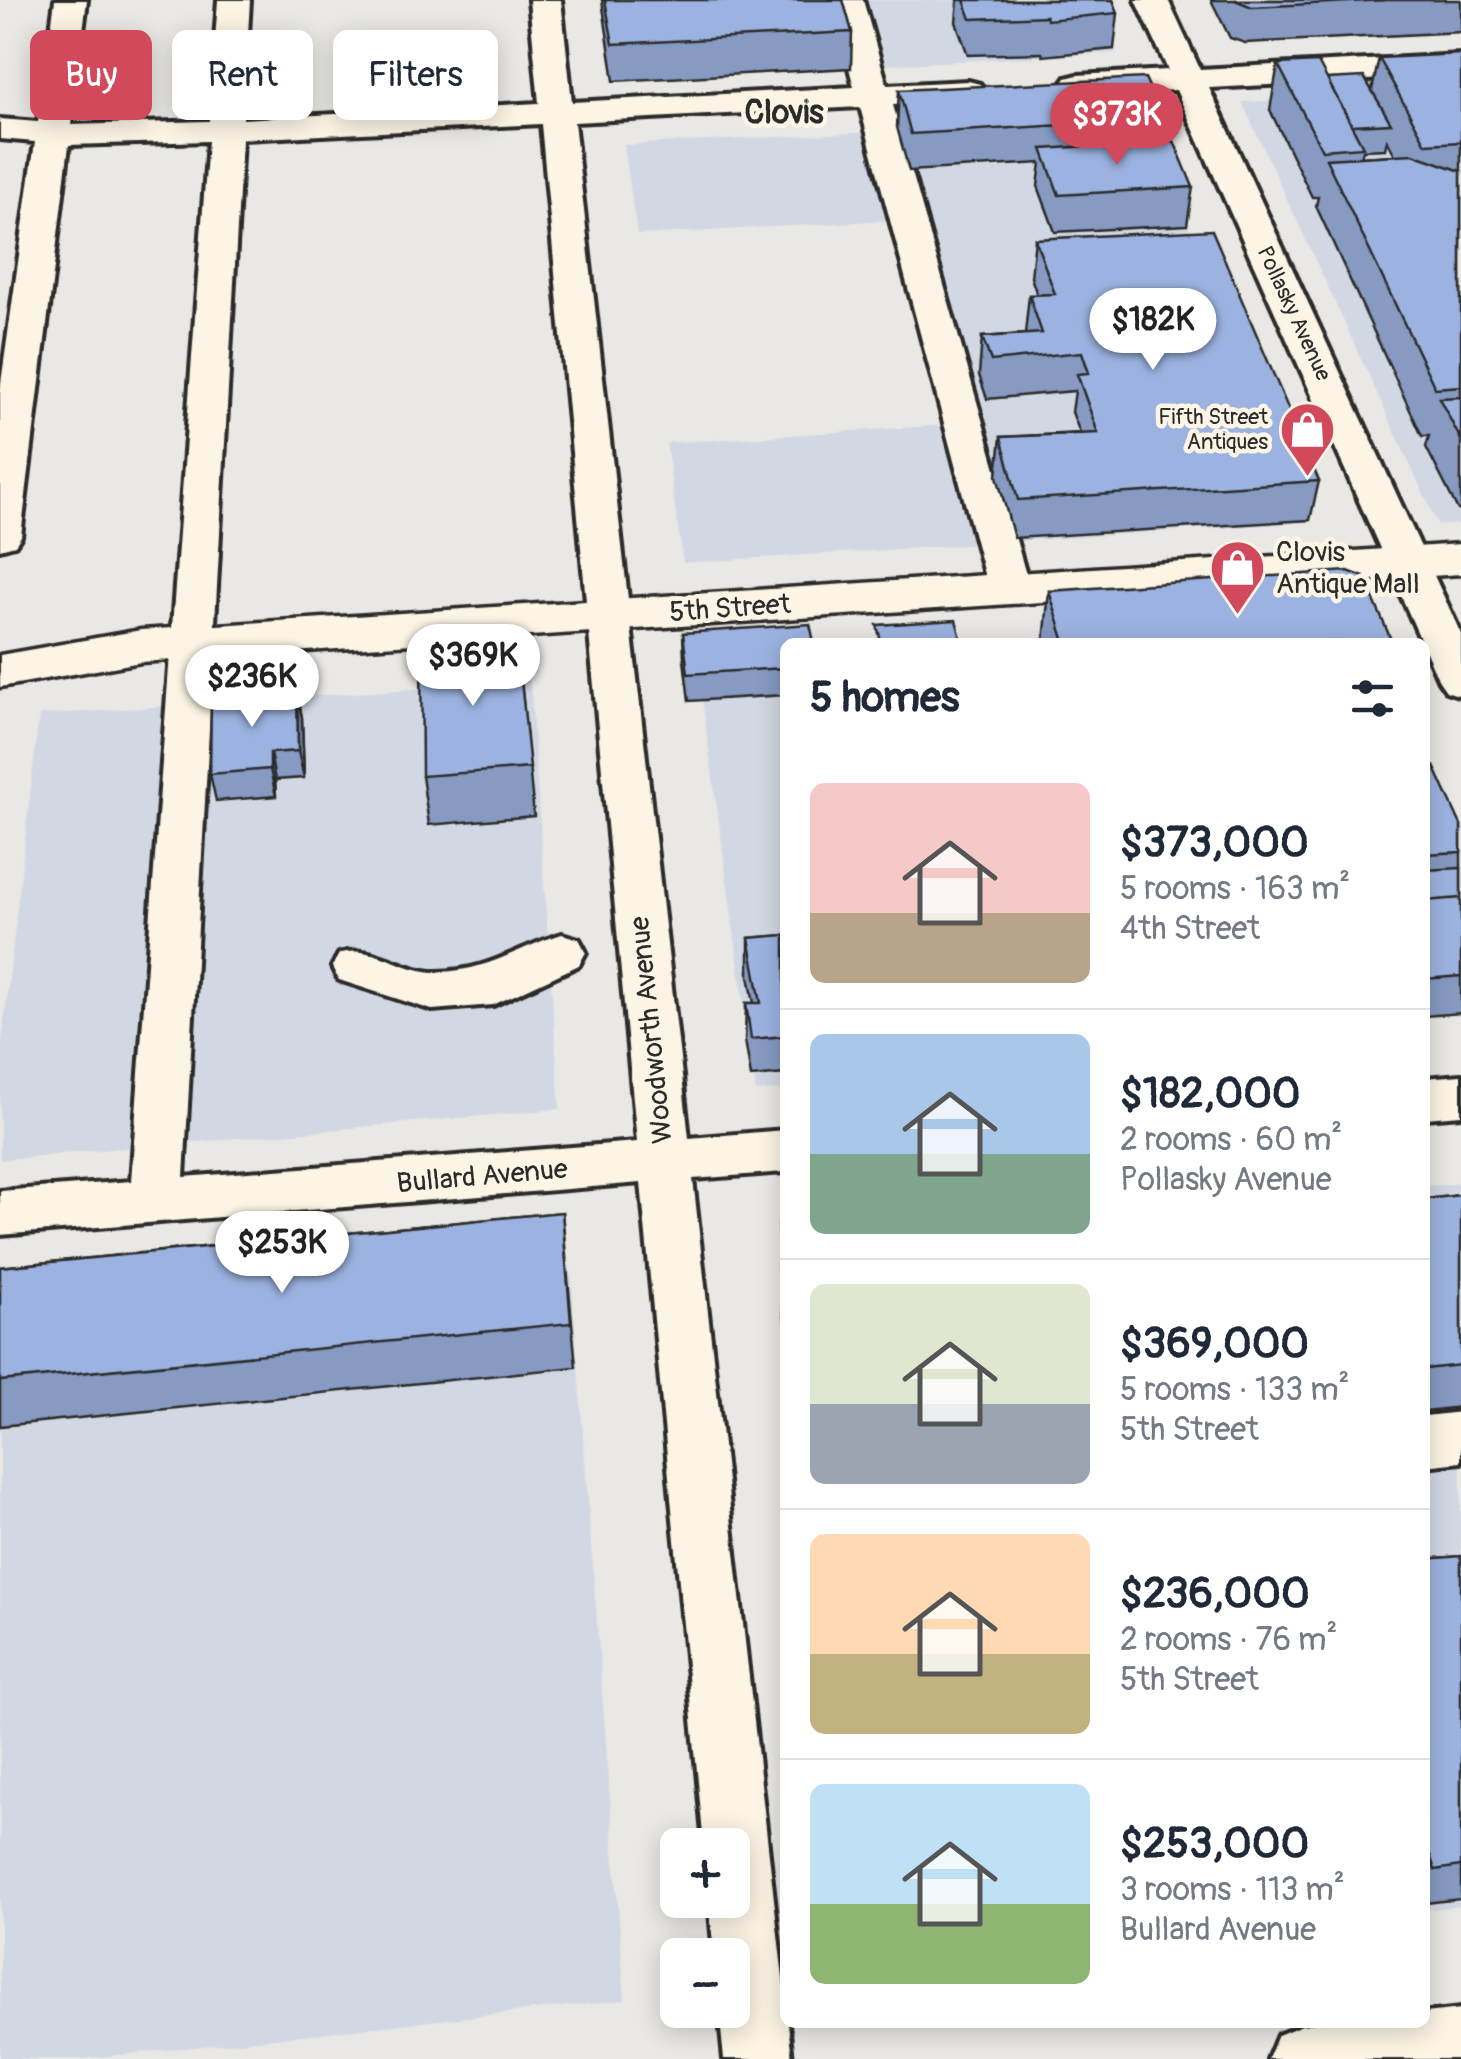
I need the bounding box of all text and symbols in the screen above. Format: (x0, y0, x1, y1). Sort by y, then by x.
chip: Buy (30, 30, 152, 120)
chip: Rent (172, 30, 313, 120)
chip: Filters (333, 30, 498, 120)
pin: $373K (1047, 83, 1187, 168)
district label: Clovis (745, 93, 824, 133)
text: $373K (1072, 95, 1162, 135)
street label: Pollasky Avenue (1251, 242, 1338, 385)
pin: $182K (1083, 288, 1223, 373)
text: $182K (1111, 300, 1195, 340)
shop icon: Fifth Street Antiques (1277, 399, 1337, 478)
place label: Fifth Street Antiques (1158, 403, 1268, 456)
place label: Clovis Antique Mall (1276, 535, 1420, 602)
shop icon: Clovis Antique Mall (1207, 537, 1267, 616)
street label: 5th Street (668, 587, 793, 630)
pin: $369K (403, 624, 543, 709)
text: $369K (428, 636, 518, 676)
pin: $236K (182, 645, 322, 730)
text: $236K (207, 657, 297, 697)
icon: filters (1345, 671, 1400, 726)
text: 5 homes (810, 672, 960, 724)
text: $373,000 (1120, 817, 1309, 869)
icon: home (890, 823, 1010, 943)
text: 5 rooms · 163 m² (1120, 869, 1350, 909)
text: 4th Street (1120, 909, 1260, 949)
street label: Woodworth Avenue (622, 914, 681, 1145)
text: $182,000 (1120, 1068, 1301, 1120)
icon: home (890, 1074, 1010, 1194)
text: 2 rooms · 60 m² (1120, 1120, 1342, 1160)
street label: Bullard Avenue (395, 1152, 569, 1201)
text: Pollasky Avenue (1120, 1160, 1332, 1200)
pin: $253K (212, 1211, 352, 1296)
text: $253K (237, 1223, 327, 1263)
text: $369,000 (1120, 1318, 1309, 1370)
icon: home (890, 1324, 1010, 1444)
text: 5 rooms · 133 m² (1120, 1370, 1350, 1410)
text: 5th Street (1120, 1410, 1259, 1450)
text: $236,000 (1120, 1568, 1310, 1620)
icon: home (890, 1574, 1010, 1694)
text: 2 rooms · 76 m² (1120, 1620, 1337, 1660)
text: 5th Street (1120, 1660, 1259, 1700)
text: $253,000 (1120, 1818, 1309, 1870)
icon: home (890, 1824, 1010, 1944)
map controls (660, 1828, 750, 2028)
button: + (660, 1828, 750, 1918)
text: 3 rooms · 113 m² (1120, 1870, 1345, 1910)
text: Bullard Avenue (1120, 1910, 1316, 1950)
button: − (660, 1938, 750, 2028)

